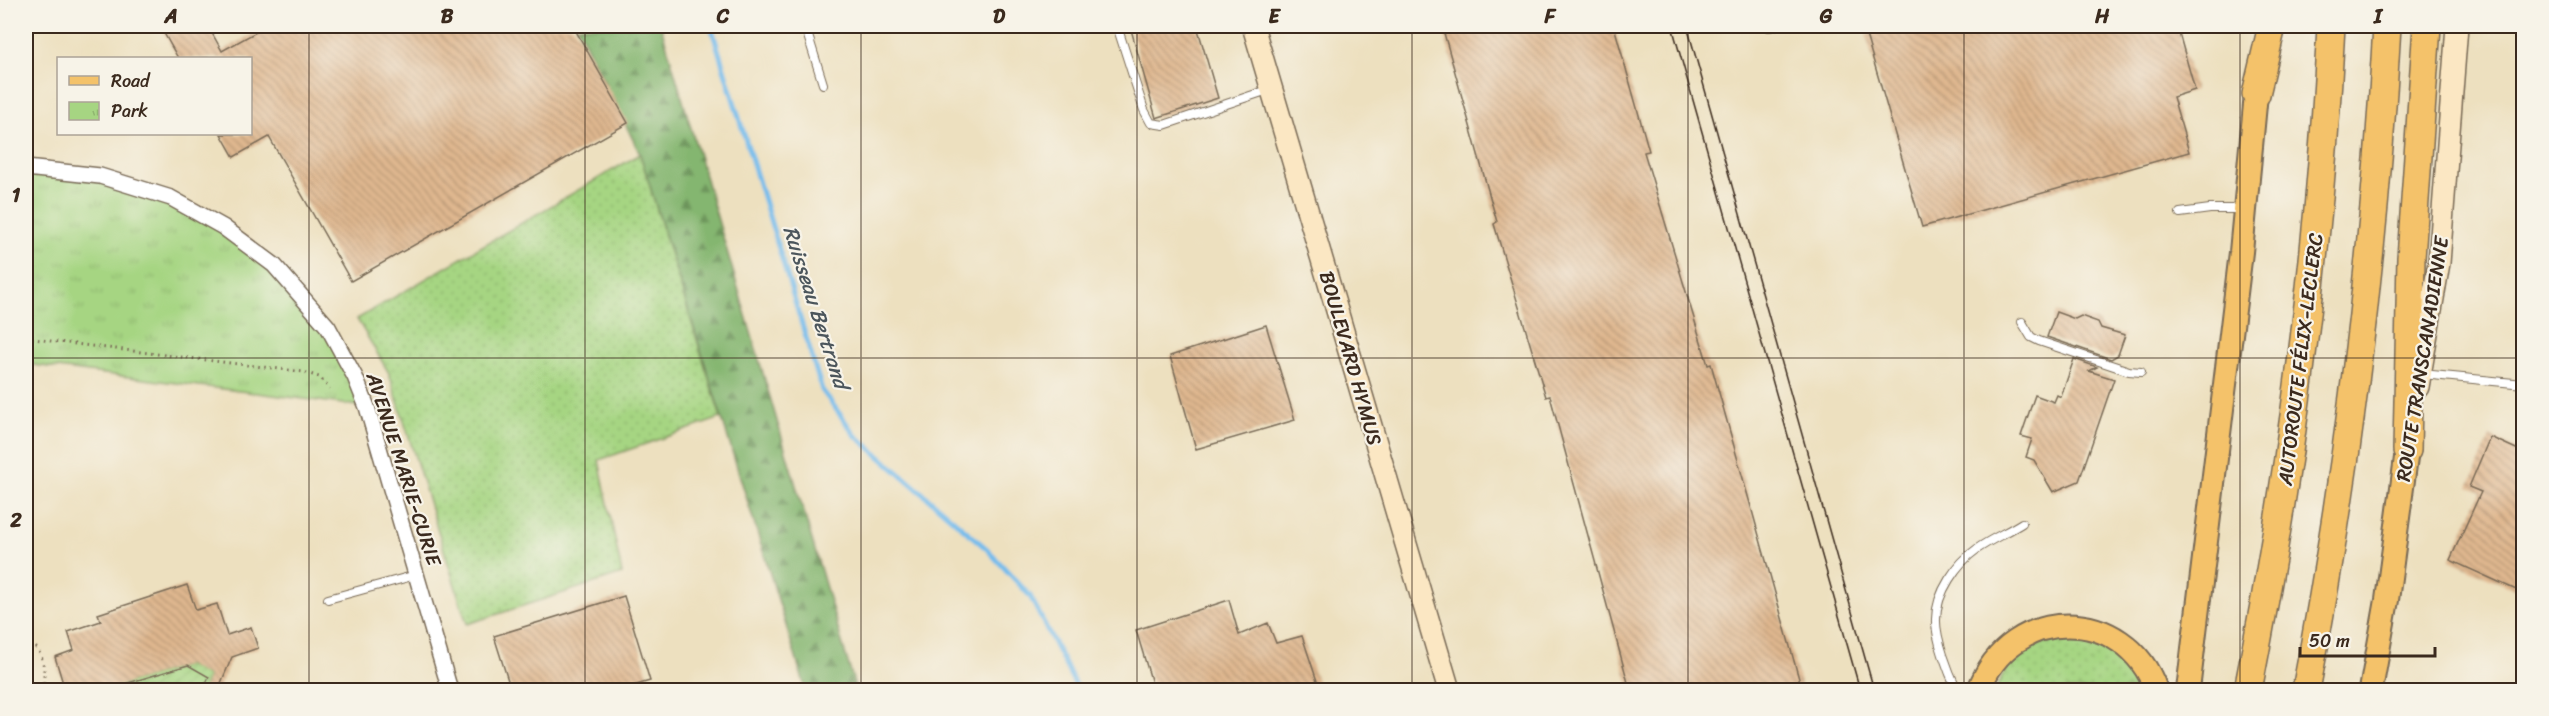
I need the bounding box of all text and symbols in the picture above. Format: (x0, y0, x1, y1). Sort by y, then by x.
text: A (163, 0, 178, 34)
text: B (441, 0, 454, 34)
text: C (716, 0, 730, 34)
text: D (993, 0, 1006, 34)
text: E (1268, 0, 1281, 34)
text: F (1544, 0, 1557, 34)
text: G (1819, 0, 1833, 34)
text: H (2094, 0, 2110, 34)
text: I (2373, 0, 2384, 34)
legend (57, 57, 252, 135)
text: Road (111, 65, 151, 97)
text: Park (111, 95, 148, 127)
text: 1 (12, 178, 21, 213)
water label: Ruisseau Bertrand (772, 221, 862, 398)
street label: AUTOROUTE FÉLIX-LECLERC (2268, 230, 2333, 488)
street label: ROUTE TRANSCANADIENNE (2386, 232, 2459, 484)
street label: BOULEVARD HYMUS (1309, 267, 1392, 450)
street label: AVENUE MARIE-CURIE (355, 367, 452, 572)
text: 2 (9, 503, 22, 538)
scale bar (2300, 620, 2435, 658)
text: 50 m (2309, 625, 2350, 657)

